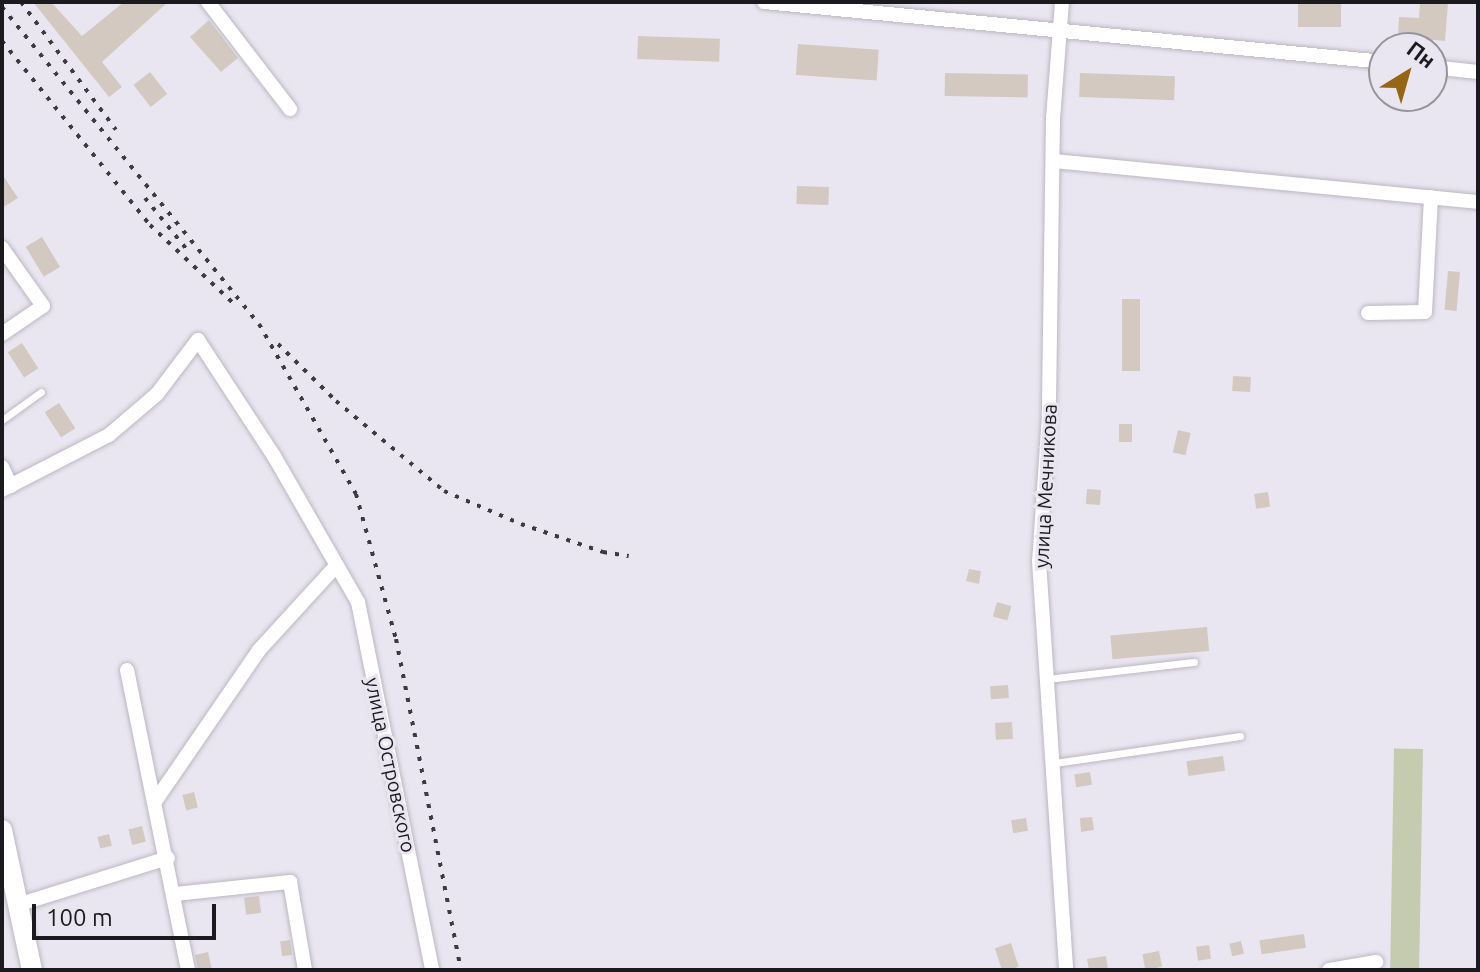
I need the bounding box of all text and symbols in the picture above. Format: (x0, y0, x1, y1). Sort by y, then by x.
north arrow (1368, 32, 1448, 112)
text: Пн (1403, 35, 1441, 73)
street label: улица Мечникова (1029, 403, 1061, 569)
street label: улица Островского (361, 675, 421, 855)
scale bar (36, 888, 220, 938)
text: 100 m (46, 904, 113, 931)

